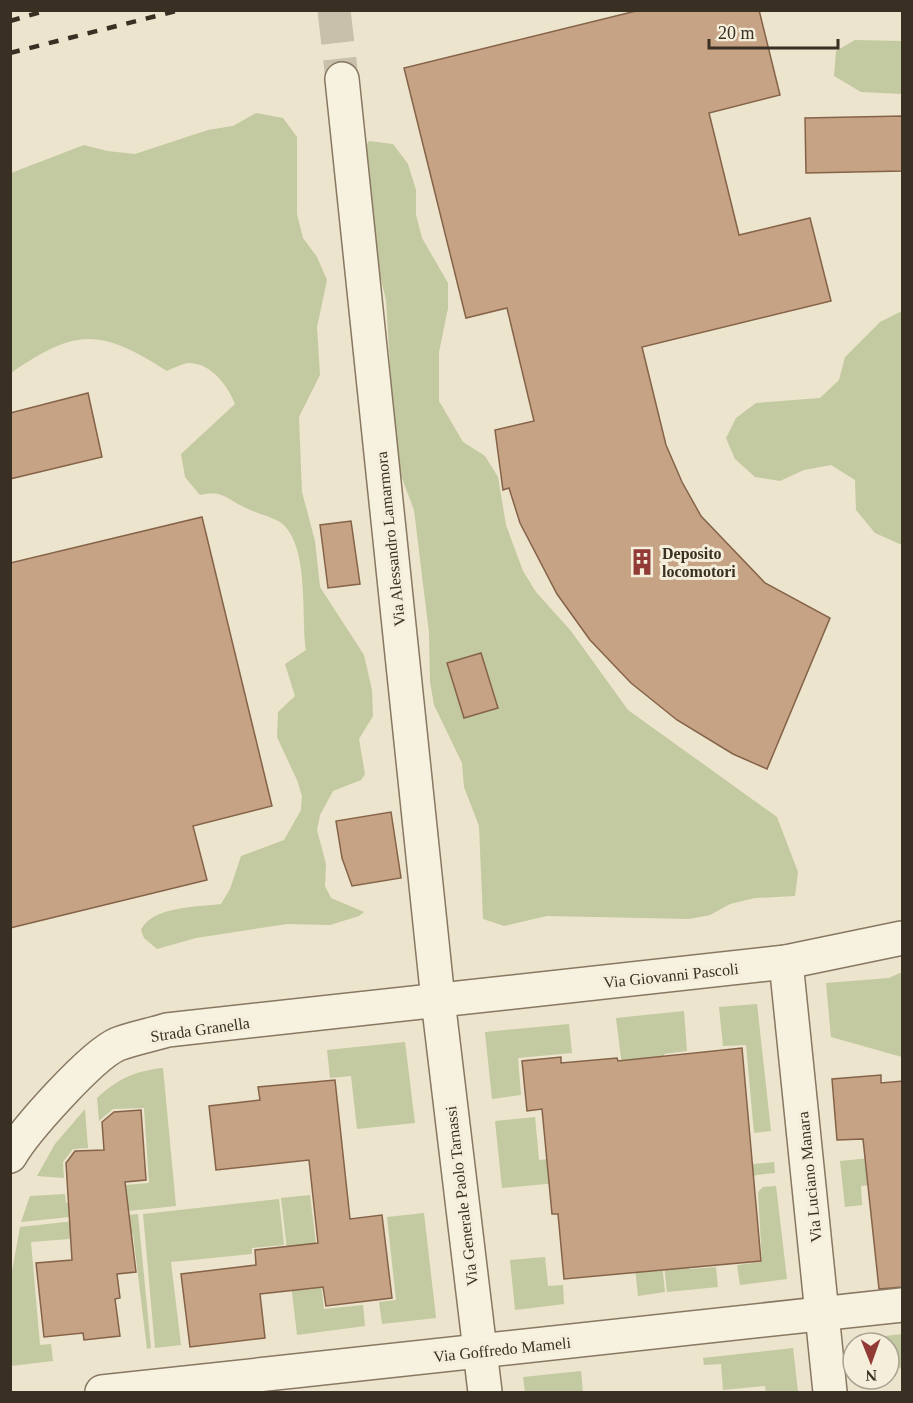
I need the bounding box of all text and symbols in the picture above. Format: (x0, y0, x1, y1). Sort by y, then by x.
scale bar (709, 12, 838, 50)
text: 20 m (718, 23, 755, 43)
street label: Via Alessandro Lamarmora (373, 451, 408, 627)
place label: Deposito locomotori (662, 545, 736, 580)
building icon: Deposito locomotori (627, 547, 657, 577)
street label: Via Giovanni Pascoli (603, 960, 740, 991)
street label: Strada Granella (149, 1014, 251, 1045)
street label: Via Generale Paolo Tarnassi (442, 1104, 481, 1287)
street label: Via Luciano Manara (794, 1111, 825, 1243)
north arrow (841, 1331, 901, 1391)
street label: Via Goffredo Mameli (432, 1334, 572, 1365)
text: N (865, 1367, 877, 1384)

